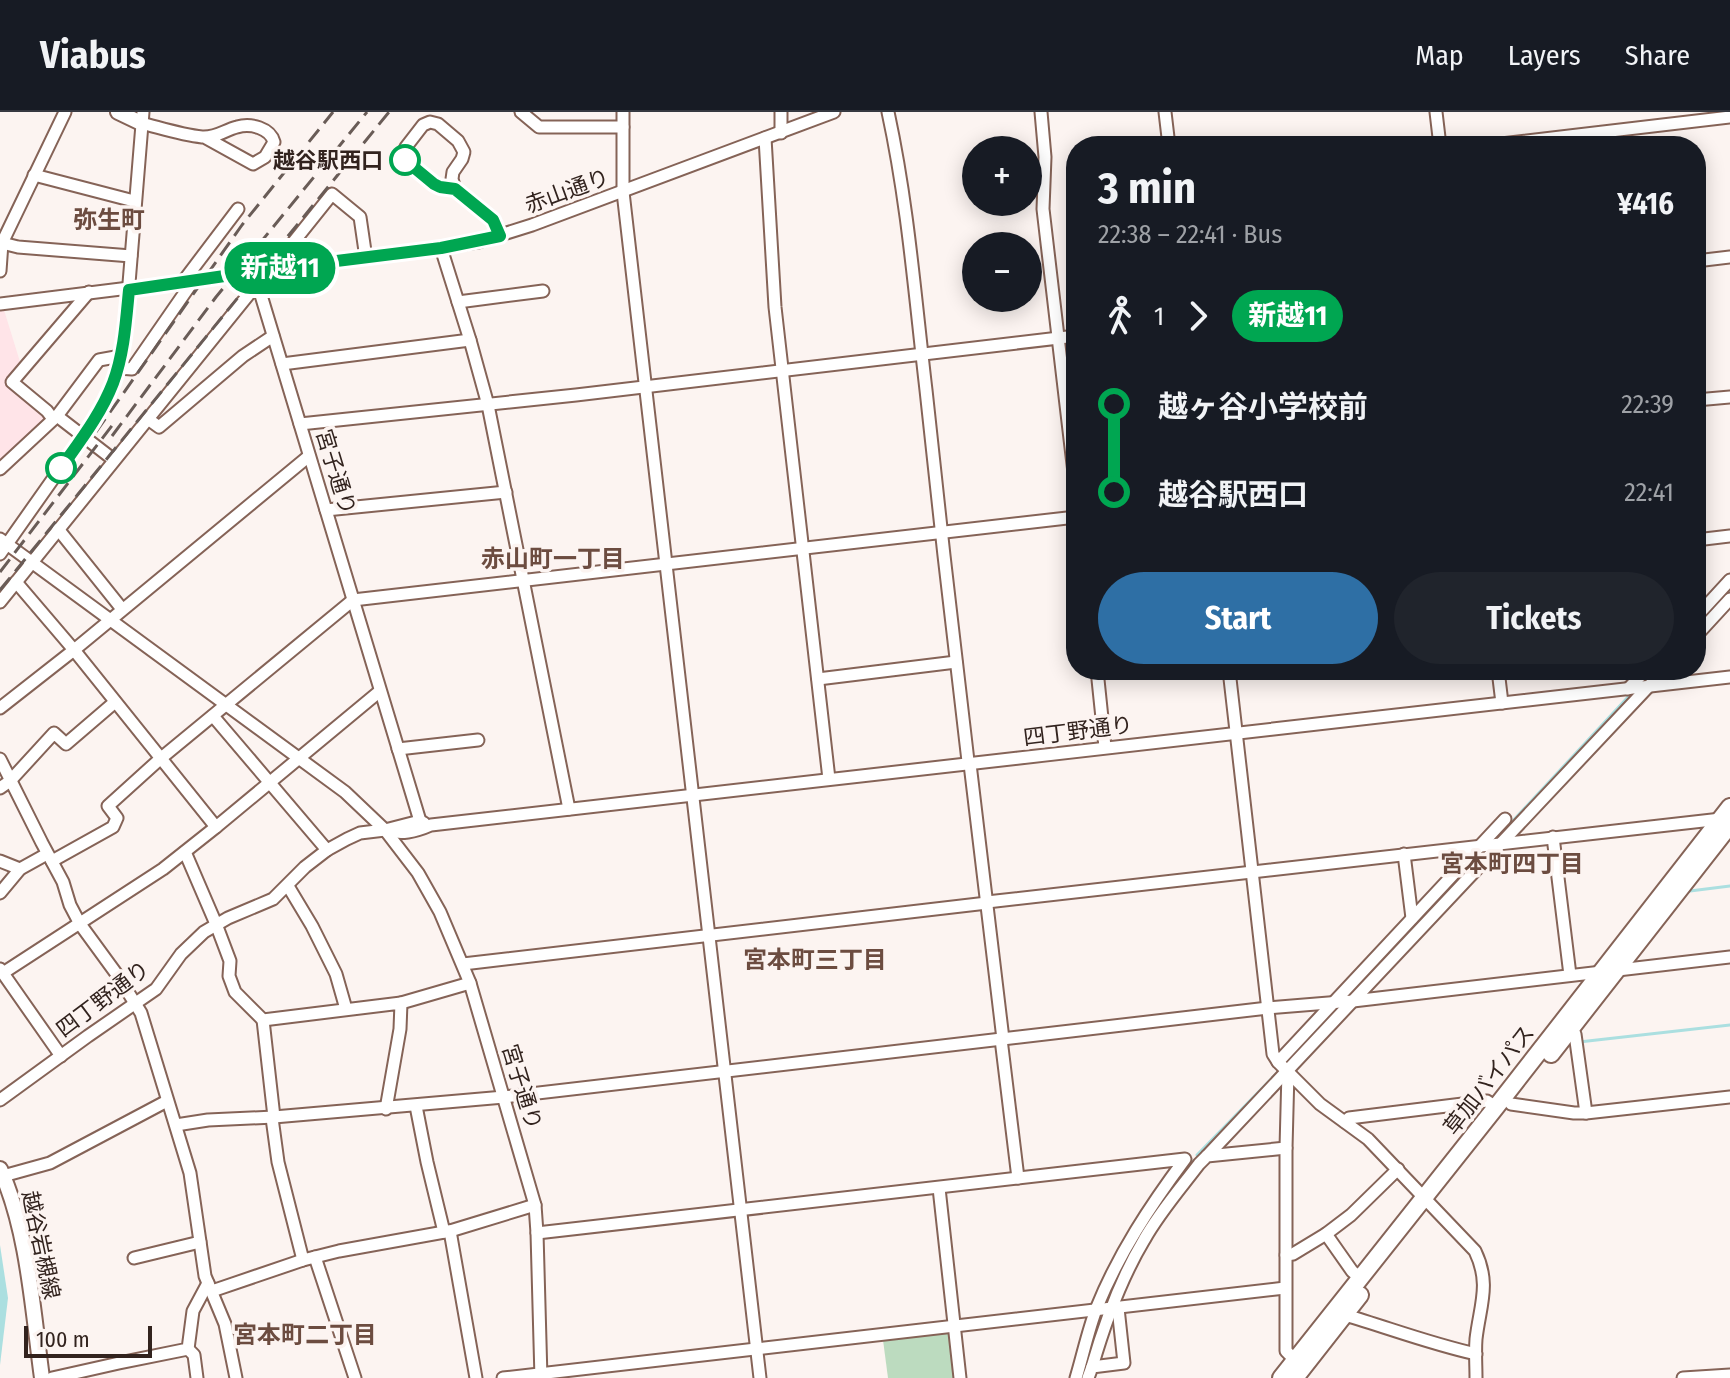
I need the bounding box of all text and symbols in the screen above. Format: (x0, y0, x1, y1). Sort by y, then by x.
text: Viabus (40, 32, 146, 78)
text: Map (1415, 39, 1464, 72)
text: Layers (1508, 39, 1581, 72)
text: Share (1625, 39, 1690, 72)
map controls (962, 136, 1042, 312)
button: + (962, 136, 1042, 216)
marker: 越谷駅西口 (390, 145, 420, 175)
place label: 越谷駅西口 (273, 147, 383, 174)
text: 3 min (1098, 162, 1196, 215)
street label: 赤山通り (521, 163, 613, 219)
text: ¥416 (1617, 186, 1674, 222)
district label: 弥生町 (73, 206, 145, 234)
text: 22:38 – 22:41 · Bus (1098, 219, 1282, 250)
button: − (962, 232, 1042, 312)
line badge: 新越11 (224, 242, 336, 294)
text: 新越11 (240, 251, 320, 284)
icon: walk (1098, 294, 1142, 338)
icon: forward (1176, 294, 1220, 338)
text: 新越11 (1248, 299, 1327, 332)
text: 1 (1154, 301, 1164, 332)
text: 越ヶ谷小学校前 (1158, 389, 1368, 425)
text: 22:39 (1621, 389, 1674, 420)
street label: 宮子通り (310, 426, 362, 518)
unlabelled marker (46, 453, 76, 483)
text: 越谷駅西口 (1158, 477, 1308, 513)
text: 22:41 (1624, 477, 1674, 508)
district label: 赤山町一丁目 (481, 545, 625, 573)
button: Start (1098, 572, 1378, 664)
button: Tickets (1394, 572, 1674, 664)
street label: 四丁野通り (1022, 711, 1134, 751)
district label: 宮本町四丁目 (1440, 850, 1584, 878)
district label: 宮本町三丁目 (743, 946, 887, 974)
street label: 四丁野通り (51, 955, 155, 1043)
street label: 草加バイパス (1438, 1020, 1540, 1140)
street label: 宮子通り (496, 1041, 548, 1133)
street label: 越谷岩槻線 (16, 1188, 66, 1302)
district label: 宮本町二丁目 (233, 1321, 377, 1349)
scale bar (24, 1322, 152, 1358)
text: 100 m (36, 1326, 90, 1353)

